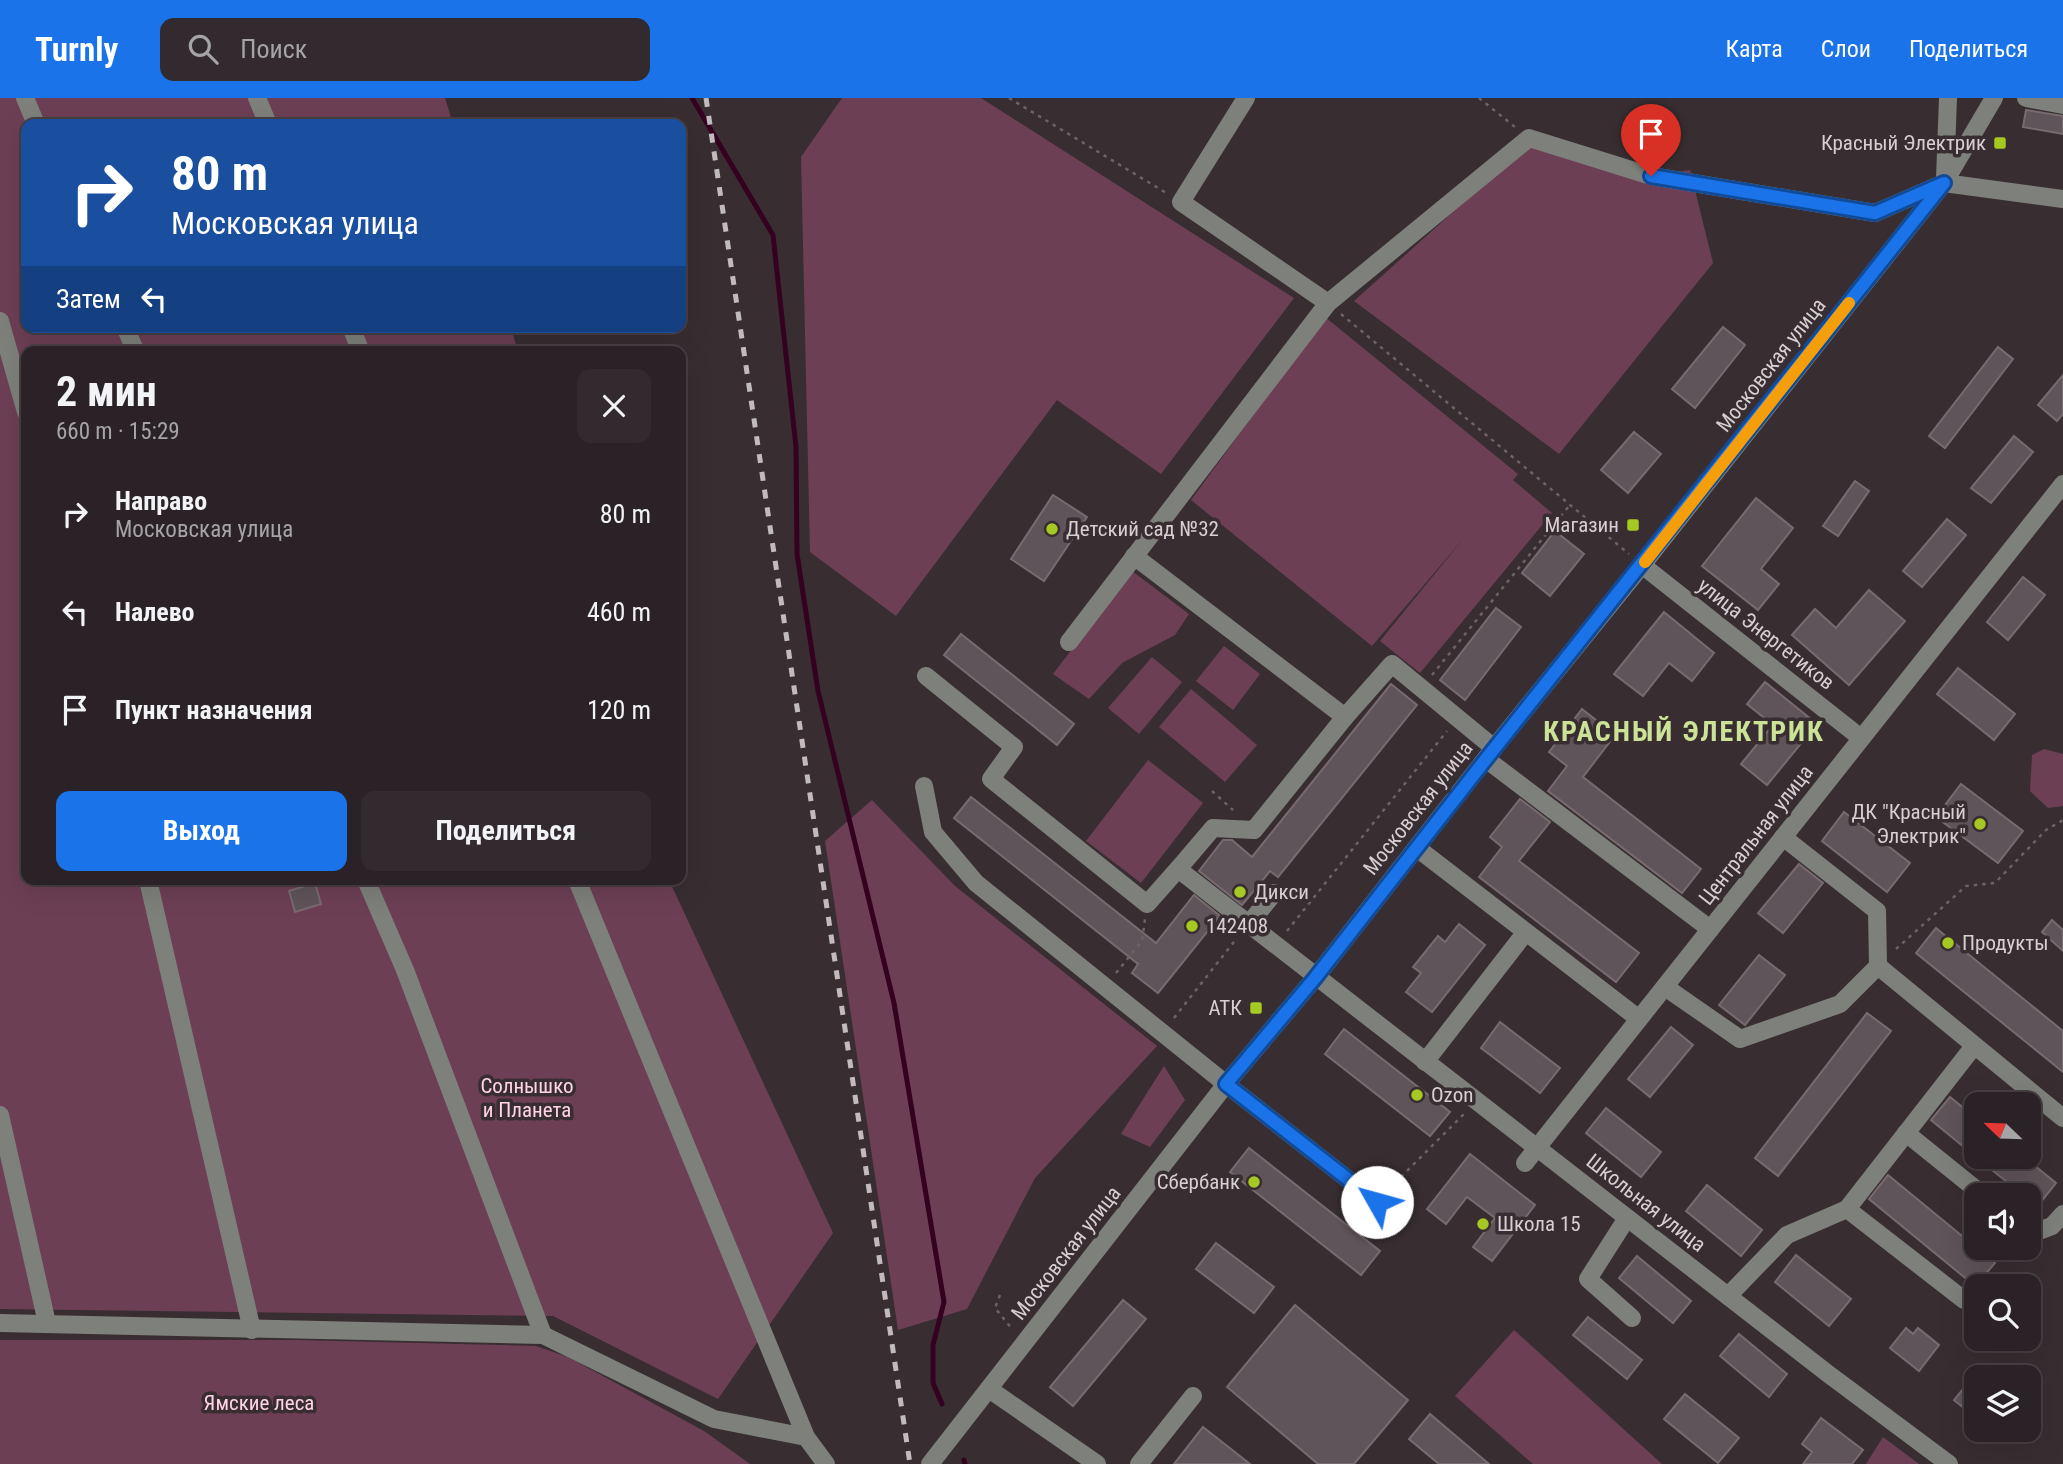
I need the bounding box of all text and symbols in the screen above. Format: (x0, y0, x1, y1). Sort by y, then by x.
search box (160, 18, 650, 81)
text: Turnly (35, 30, 118, 69)
icon: search (184, 30, 222, 68)
text: Поиск (240, 34, 307, 64)
text: Карта (1725, 35, 1783, 63)
text: Слои (1821, 35, 1871, 63)
text: Поделиться (1909, 35, 2028, 63)
pin (1621, 104, 1681, 176)
icon: arrive (1632, 115, 1670, 153)
place label: Красный Электрик (1821, 131, 1986, 155)
marker: Красный Электрик (1992, 135, 2008, 151)
text: 80 m (171, 145, 268, 202)
icon: right (56, 147, 147, 238)
text: Московская улица (171, 204, 419, 242)
icon: left (135, 280, 173, 318)
text: Затем (56, 284, 121, 314)
street label: Московская улица (1711, 294, 1831, 436)
text: 2 мин (56, 367, 157, 416)
button: close (577, 369, 651, 443)
text: 660 m · 15:29 (56, 418, 180, 445)
text: Направо (115, 486, 207, 516)
icon: right (56, 495, 94, 533)
text: 80 m (600, 499, 651, 529)
place label: Магазин (1544, 513, 1619, 537)
text: Московская улица (115, 516, 293, 543)
place label: Детский сад №32 (1066, 517, 1219, 541)
marker: Магазин (1625, 517, 1641, 533)
marker: Детский сад №32 (1044, 521, 1060, 537)
street label: улица Энергетиков (1693, 573, 1839, 695)
icon: left (56, 593, 94, 631)
text: Налево (115, 597, 195, 627)
text: 460 m (587, 597, 651, 627)
icon: arrive (56, 691, 94, 729)
text: Пункт назначения (115, 695, 313, 725)
text: 120 m (587, 695, 651, 725)
district label: КРАСНЫЙ ЭЛЕКТРИК (1543, 715, 1825, 748)
street label: Московская улица (1358, 737, 1478, 879)
street label: Центральная улица (1694, 760, 1818, 910)
button: Выход (56, 791, 347, 871)
button: Поделиться (361, 791, 651, 871)
place label: ДК "Красный Электрик" (1852, 800, 1966, 848)
marker: ДК "Красный Электрик" (1972, 816, 1988, 832)
place label: Дикси (1254, 880, 1309, 904)
marker: Дикси (1232, 884, 1248, 900)
place label: 142408 (1206, 914, 1268, 938)
marker: 142408 (1184, 918, 1200, 934)
place label: Продукты (1962, 931, 2049, 955)
marker: Продукты (1940, 935, 1956, 951)
place label: АТК (1209, 996, 1242, 1020)
marker: АТК (1248, 1000, 1264, 1016)
park label: Солнышко и Планета (480, 1074, 574, 1122)
place label: Ozon (1431, 1083, 1473, 1107)
marker: Ozon (1409, 1087, 1425, 1103)
north arrow (1964, 1092, 2040, 1169)
map controls (1964, 1092, 2041, 1442)
street label: Школьная улица (1582, 1149, 1710, 1257)
position arrow (1340, 1165, 1414, 1239)
place label: Сбербанк (1157, 1170, 1240, 1194)
marker: Сбербанк (1246, 1174, 1262, 1190)
street label: Московская улица (1006, 1182, 1126, 1324)
button: sound (1964, 1183, 2041, 1260)
place label: Школа 15 (1497, 1212, 1581, 1236)
marker: Школа 15 (1475, 1216, 1491, 1232)
button: search (1964, 1274, 2041, 1351)
button: layers (1964, 1365, 2041, 1442)
park label: Ямские леса (204, 1391, 314, 1415)

